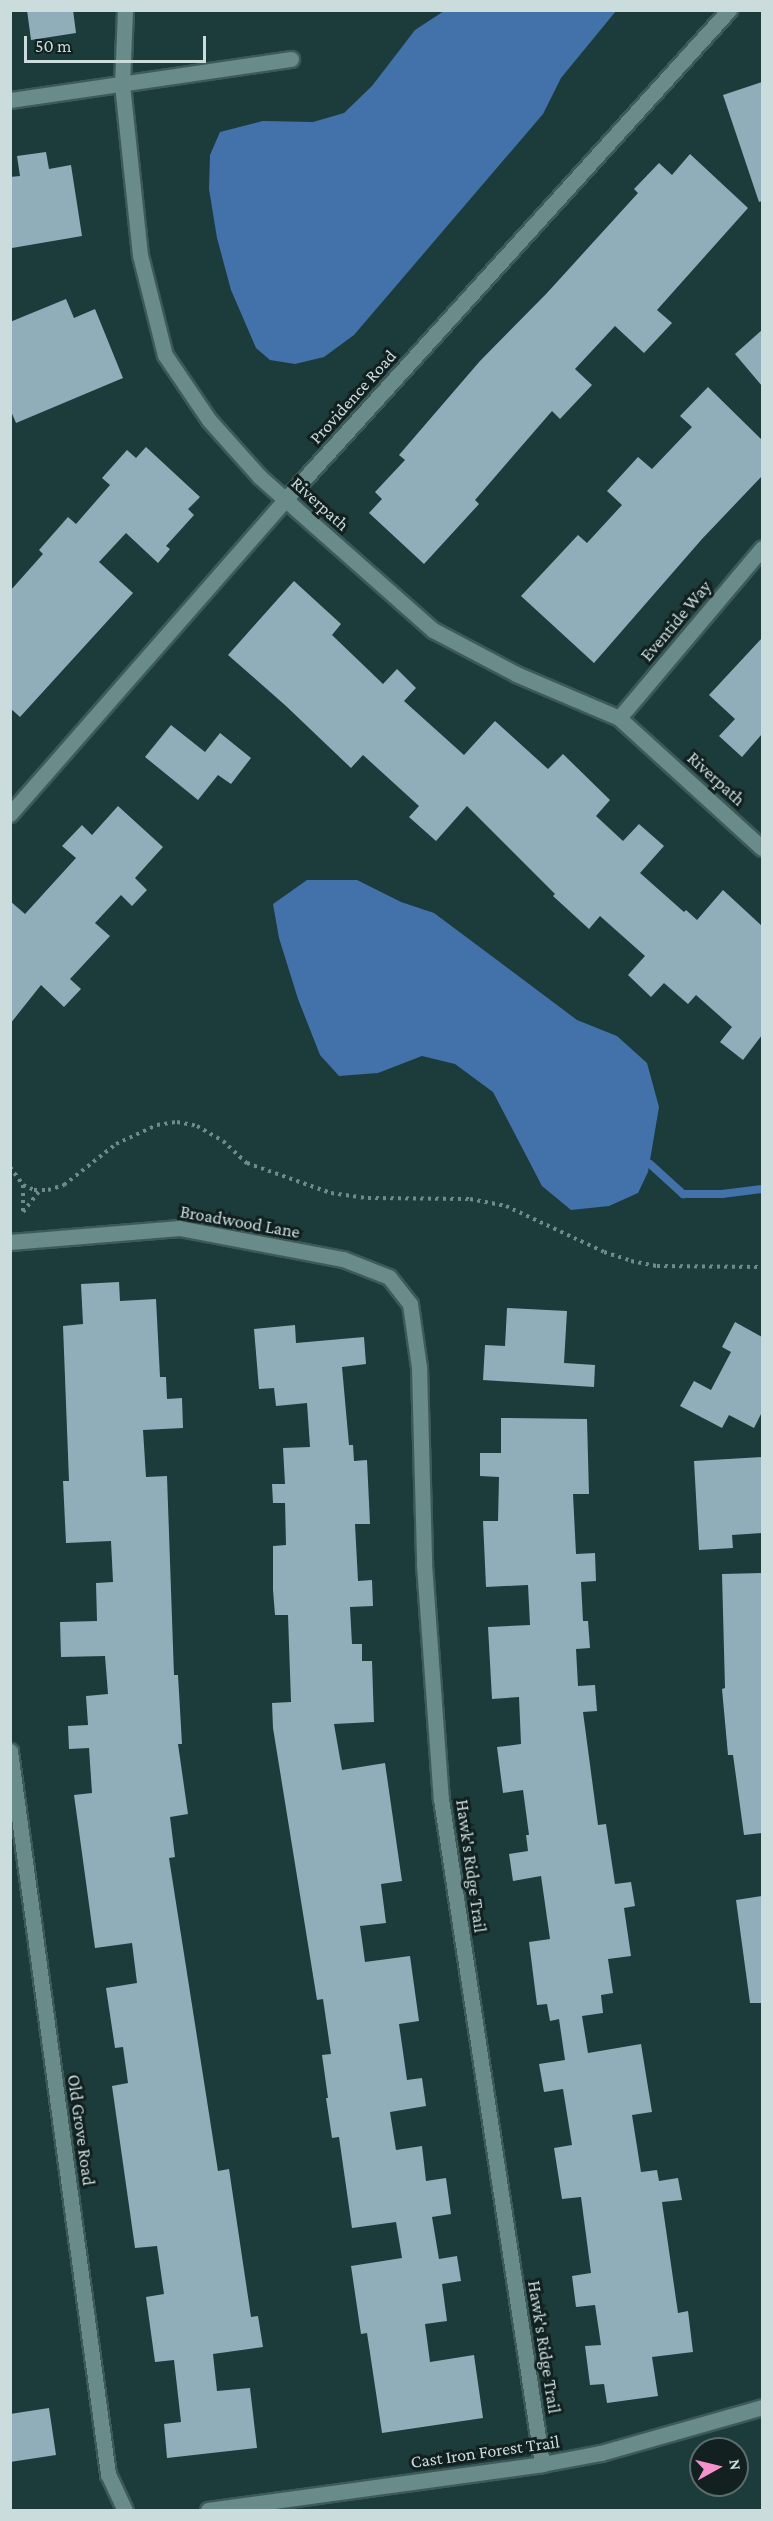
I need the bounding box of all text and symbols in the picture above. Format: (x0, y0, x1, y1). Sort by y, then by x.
scale bar (27, 24, 208, 62)
text: 50 m (35, 36, 72, 56)
street label: Providence Road (305, 345, 401, 449)
street label: Riverpath (287, 472, 353, 536)
street label: Eventide Way (636, 576, 716, 666)
street label: Riverpath (683, 747, 749, 811)
street label: Broadwood Lane (178, 1201, 302, 1243)
street label: Hawk's Ridge Trail (451, 1798, 491, 1934)
street label: Old Grove Road (63, 2073, 99, 2187)
street label: Hawk's Ridge Trail (523, 2279, 565, 2415)
street label: Cast Iron Forest Trail (409, 2431, 561, 2473)
north arrow (689, 2437, 749, 2497)
text: N (726, 2458, 745, 2471)

